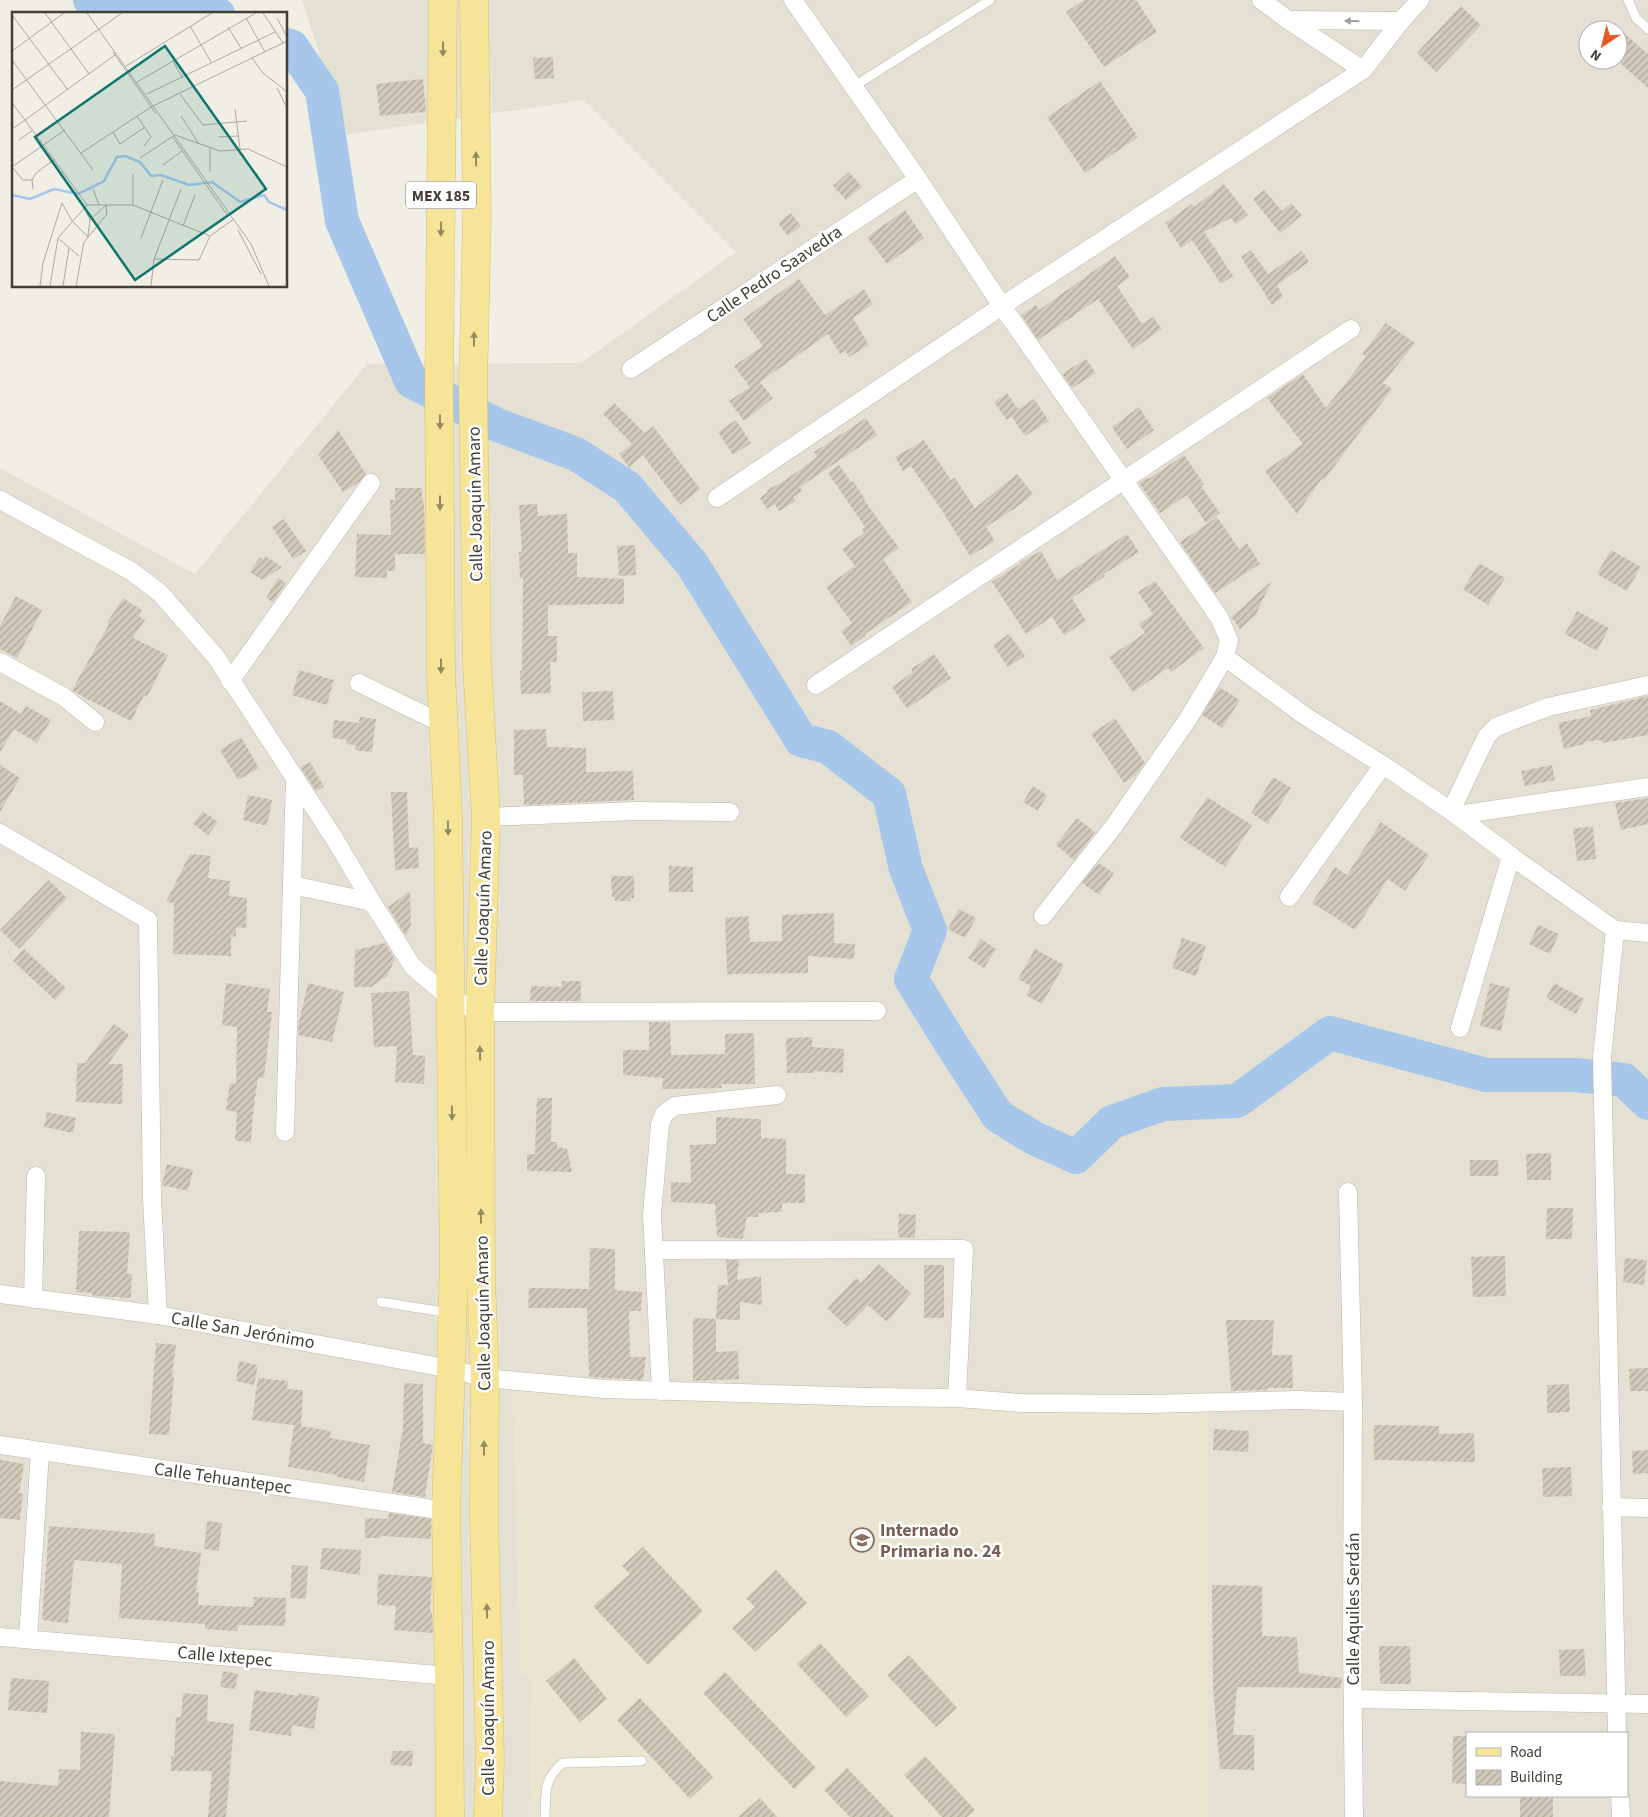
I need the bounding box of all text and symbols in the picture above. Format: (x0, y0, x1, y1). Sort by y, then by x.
inset map (12, 12, 288, 288)
one-way arrow (1344, 17, 1360, 25)
north arrow (1578, 20, 1628, 70)
one-way arrow (439, 41, 447, 57)
text: N (1587, 44, 1606, 66)
one-way arrow (472, 151, 480, 167)
road number: MEX 185 (406, 182, 476, 208)
street label: Calle Pedro Saavedra (701, 220, 847, 329)
one-way arrow (437, 221, 445, 237)
one-way arrow (470, 331, 478, 347)
one-way arrow (436, 414, 444, 430)
street label: Calle Joaquín Amaro (462, 426, 489, 582)
one-way arrow (436, 495, 444, 511)
one-way arrow (437, 658, 445, 674)
one-way arrow (444, 820, 452, 836)
street label: Calle Joaquín Amaro (468, 830, 499, 986)
one-way arrow (476, 1045, 484, 1061)
one-way arrow (448, 1105, 456, 1121)
one-way arrow (477, 1208, 485, 1224)
street label: Calle Joaquín Amaro (470, 1235, 497, 1391)
street label: Calle San Jerónimo (169, 1306, 317, 1355)
one-way arrow (481, 1440, 489, 1456)
street label: Calle Tehuantepec (152, 1456, 293, 1501)
place label: Internado Primaria no. 24 (880, 1518, 1002, 1564)
school or university icon: Internado Primaria no. 24 (849, 1527, 875, 1553)
street label: Calle Aquiles Serdán (1341, 1532, 1366, 1686)
one-way arrow (482, 1603, 490, 1619)
street label: Calle Ixtepec (176, 1640, 274, 1673)
street label: Calle Joaquín Amaro (476, 1640, 501, 1796)
legend (1466, 1732, 1628, 1797)
text: Road (1510, 1742, 1542, 1763)
text: Building (1510, 1767, 1563, 1788)

